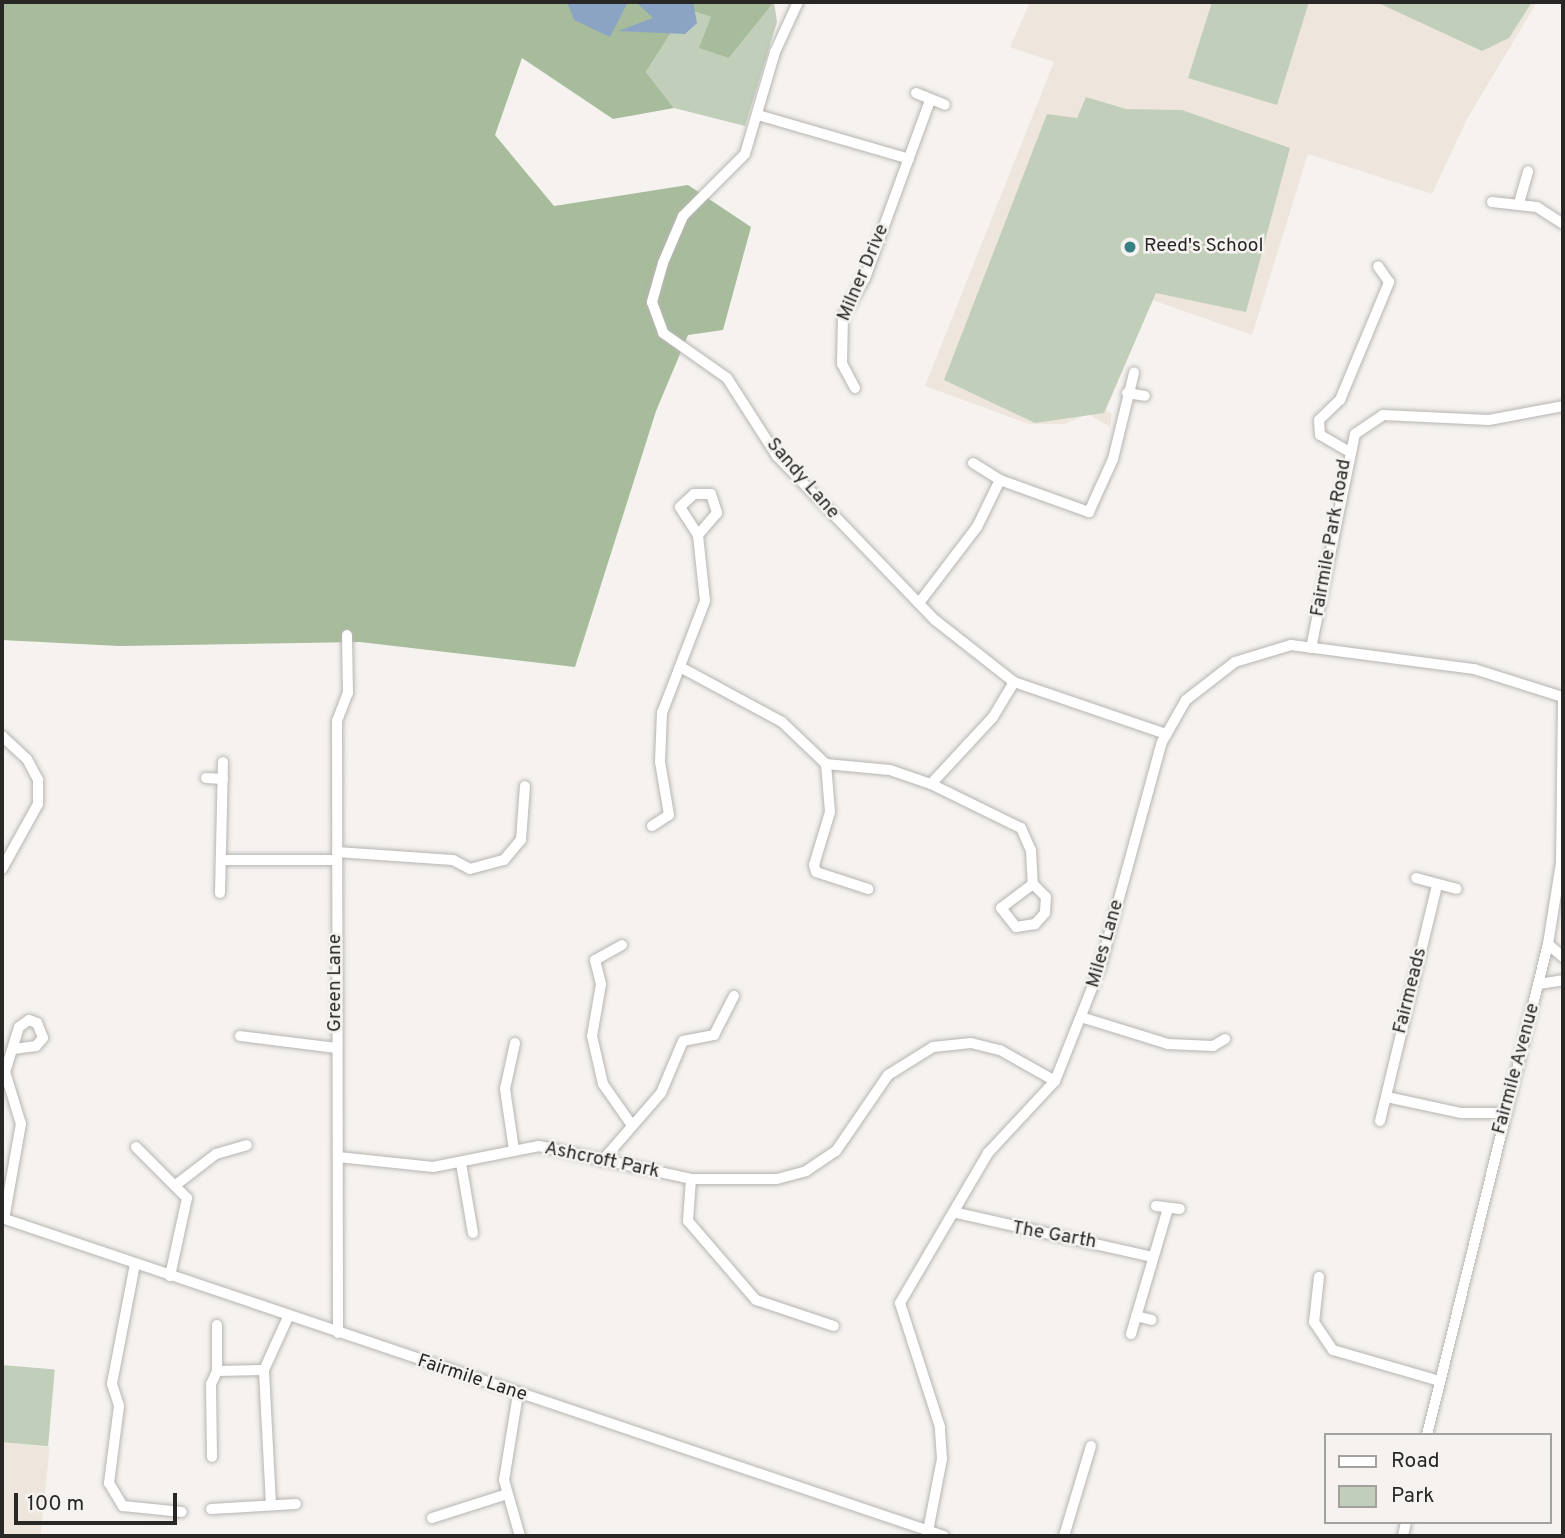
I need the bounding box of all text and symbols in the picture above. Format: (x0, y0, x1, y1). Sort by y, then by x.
street label: Milner Drive (833, 221, 895, 325)
place label: Reed's School (1144, 236, 1263, 258)
marker: Reed's School (1122, 239, 1138, 255)
street label: Sandy Lane (761, 434, 843, 524)
street label: Fairmile Park Road (1307, 457, 1357, 619)
street label: Miles Lane (1083, 897, 1129, 991)
street label: Green Lane (325, 934, 347, 1032)
street label: Fairmeads (1389, 946, 1433, 1036)
street label: Fairmile Avenue (1488, 1001, 1546, 1137)
street label: Ashcroft Park (542, 1138, 662, 1184)
street label: The Garth (1010, 1217, 1098, 1255)
street label: Fairmile Lane (414, 1351, 530, 1407)
legend (1324, 1433, 1551, 1524)
text: Road (1391, 1448, 1440, 1475)
scale bar (18, 1478, 180, 1522)
text: Park (1391, 1483, 1434, 1510)
text: 100 m (27, 1491, 84, 1518)

